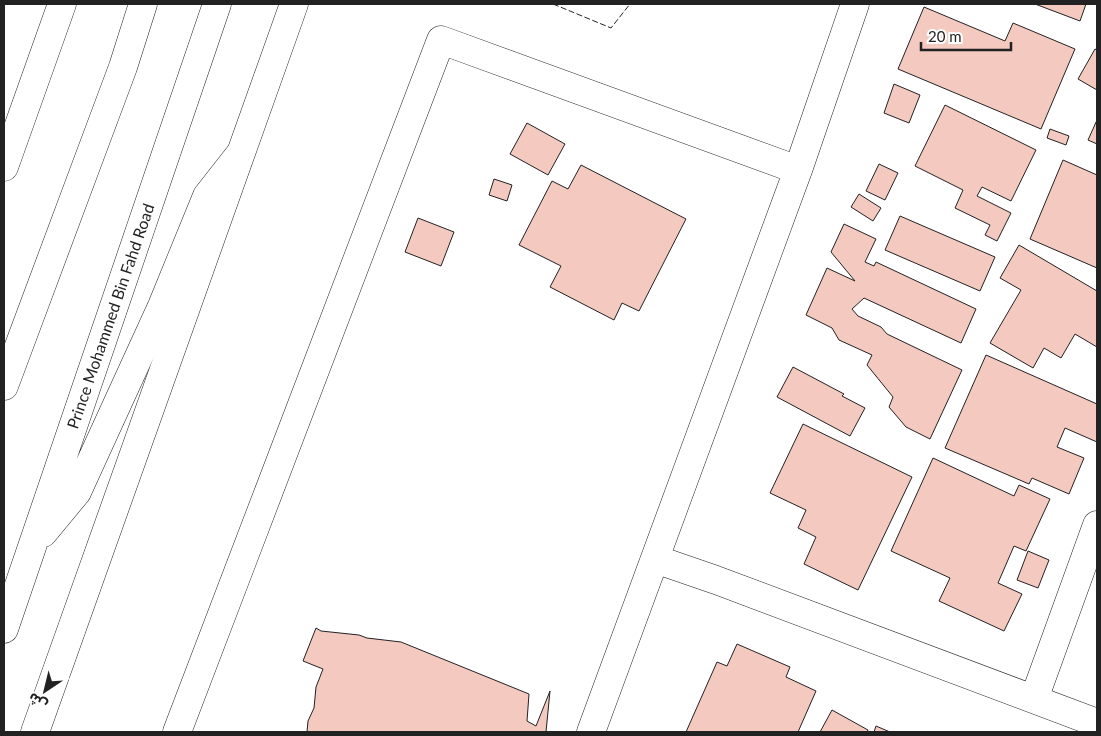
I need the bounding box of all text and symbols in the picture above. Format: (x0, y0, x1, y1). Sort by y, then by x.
scale bar (921, 20, 1011, 52)
text: 20 m (928, 27, 962, 45)
street label: Prince Mohammed Bin Fahd Road (62, 201, 158, 431)
north arrow (20, 666, 70, 716)
text: ش (25, 690, 50, 715)

